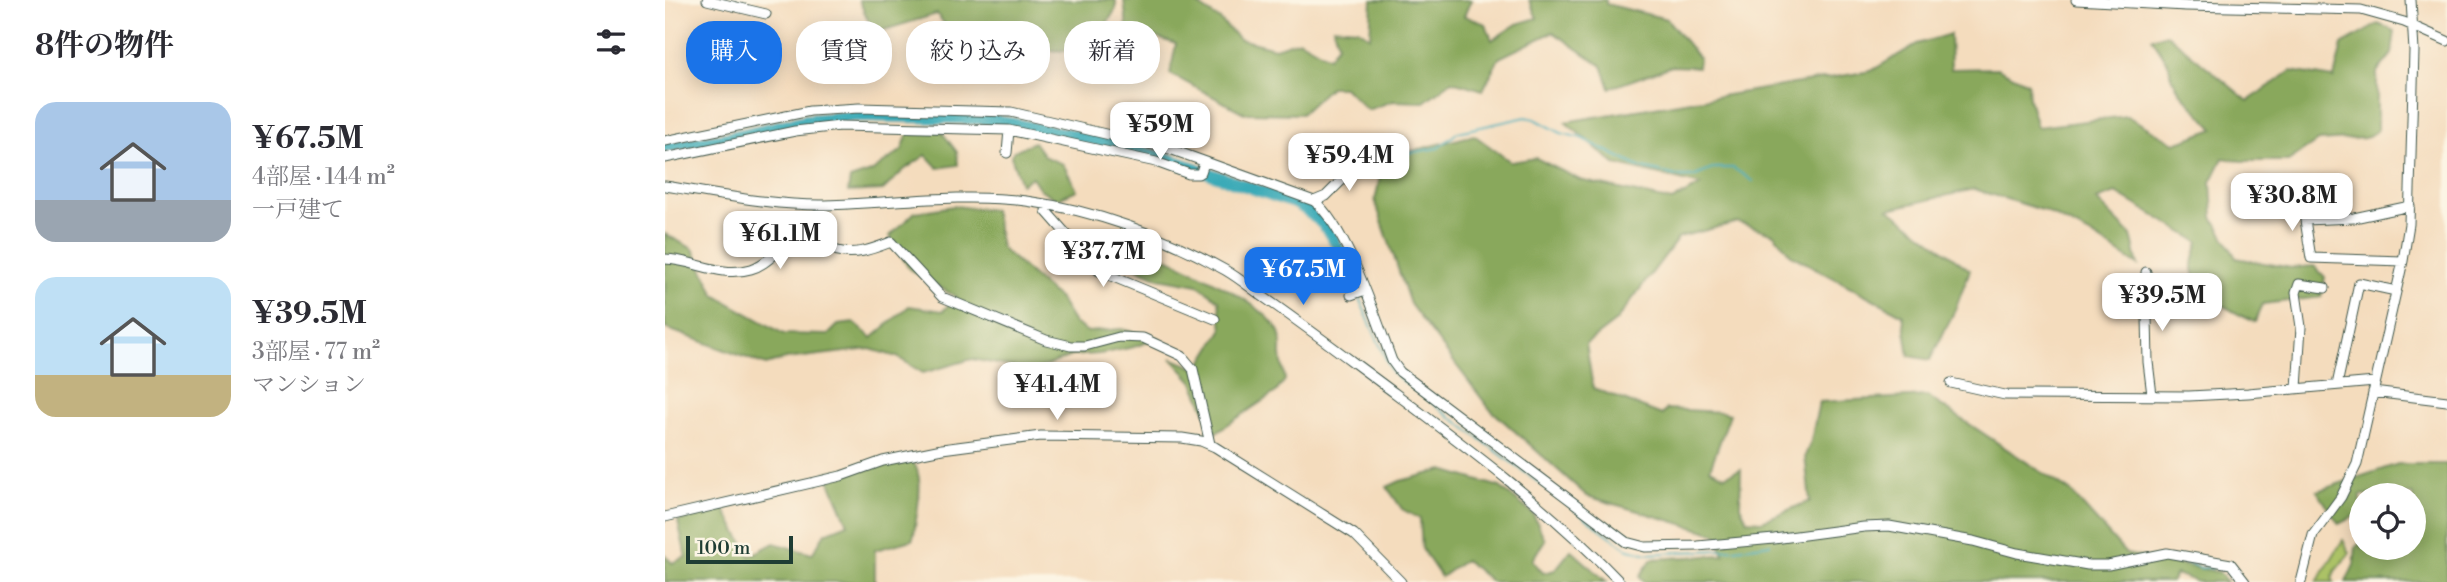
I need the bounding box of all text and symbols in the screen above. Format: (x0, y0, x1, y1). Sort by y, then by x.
chip: 購入 (686, 21, 782, 84)
chip: 賃貸 (796, 21, 892, 84)
chip: 絞り込み (906, 21, 1050, 84)
chip: 新着 (1064, 21, 1160, 84)
icon: filters (592, 23, 630, 61)
text: 8件の物件 (35, 27, 174, 65)
pin: ¥59M (1119, 102, 1201, 162)
text: ¥59M (1126, 111, 1194, 139)
text: ¥67.5M (252, 120, 363, 158)
icon: home (91, 130, 175, 214)
pin: ¥59.4M (1292, 134, 1406, 193)
text: ¥59.4M (1304, 142, 1394, 170)
text: 4部屋 · 144 m² (252, 163, 395, 191)
pin: ¥30.8M (2235, 174, 2349, 233)
text: ¥30.8M (2247, 182, 2337, 210)
text: 一戸建て (252, 196, 344, 224)
pin: ¥61.1M (723, 212, 837, 271)
text: ¥61.1M (739, 220, 821, 248)
pin: ¥37.7M (1046, 230, 1160, 289)
text: ¥37.7M (1061, 238, 1145, 266)
pin: ¥67.5M (1246, 247, 1360, 307)
text: ¥67.5M (1260, 256, 1346, 284)
pin: ¥39.5M (2105, 274, 2219, 333)
text: ¥39.5M (2118, 282, 2206, 310)
text: ¥39.5M (252, 295, 367, 333)
icon: home (91, 305, 175, 389)
text: 3部屋 · 77 m² (252, 338, 380, 366)
pin: ¥41.4M (1000, 362, 1114, 422)
text: マンション (252, 371, 366, 399)
text: ¥41.4M (1013, 371, 1101, 399)
map controls (2349, 483, 2426, 560)
button: locate (2349, 483, 2426, 560)
scale bar (686, 533, 793, 565)
text: 100 m (697, 536, 750, 560)

